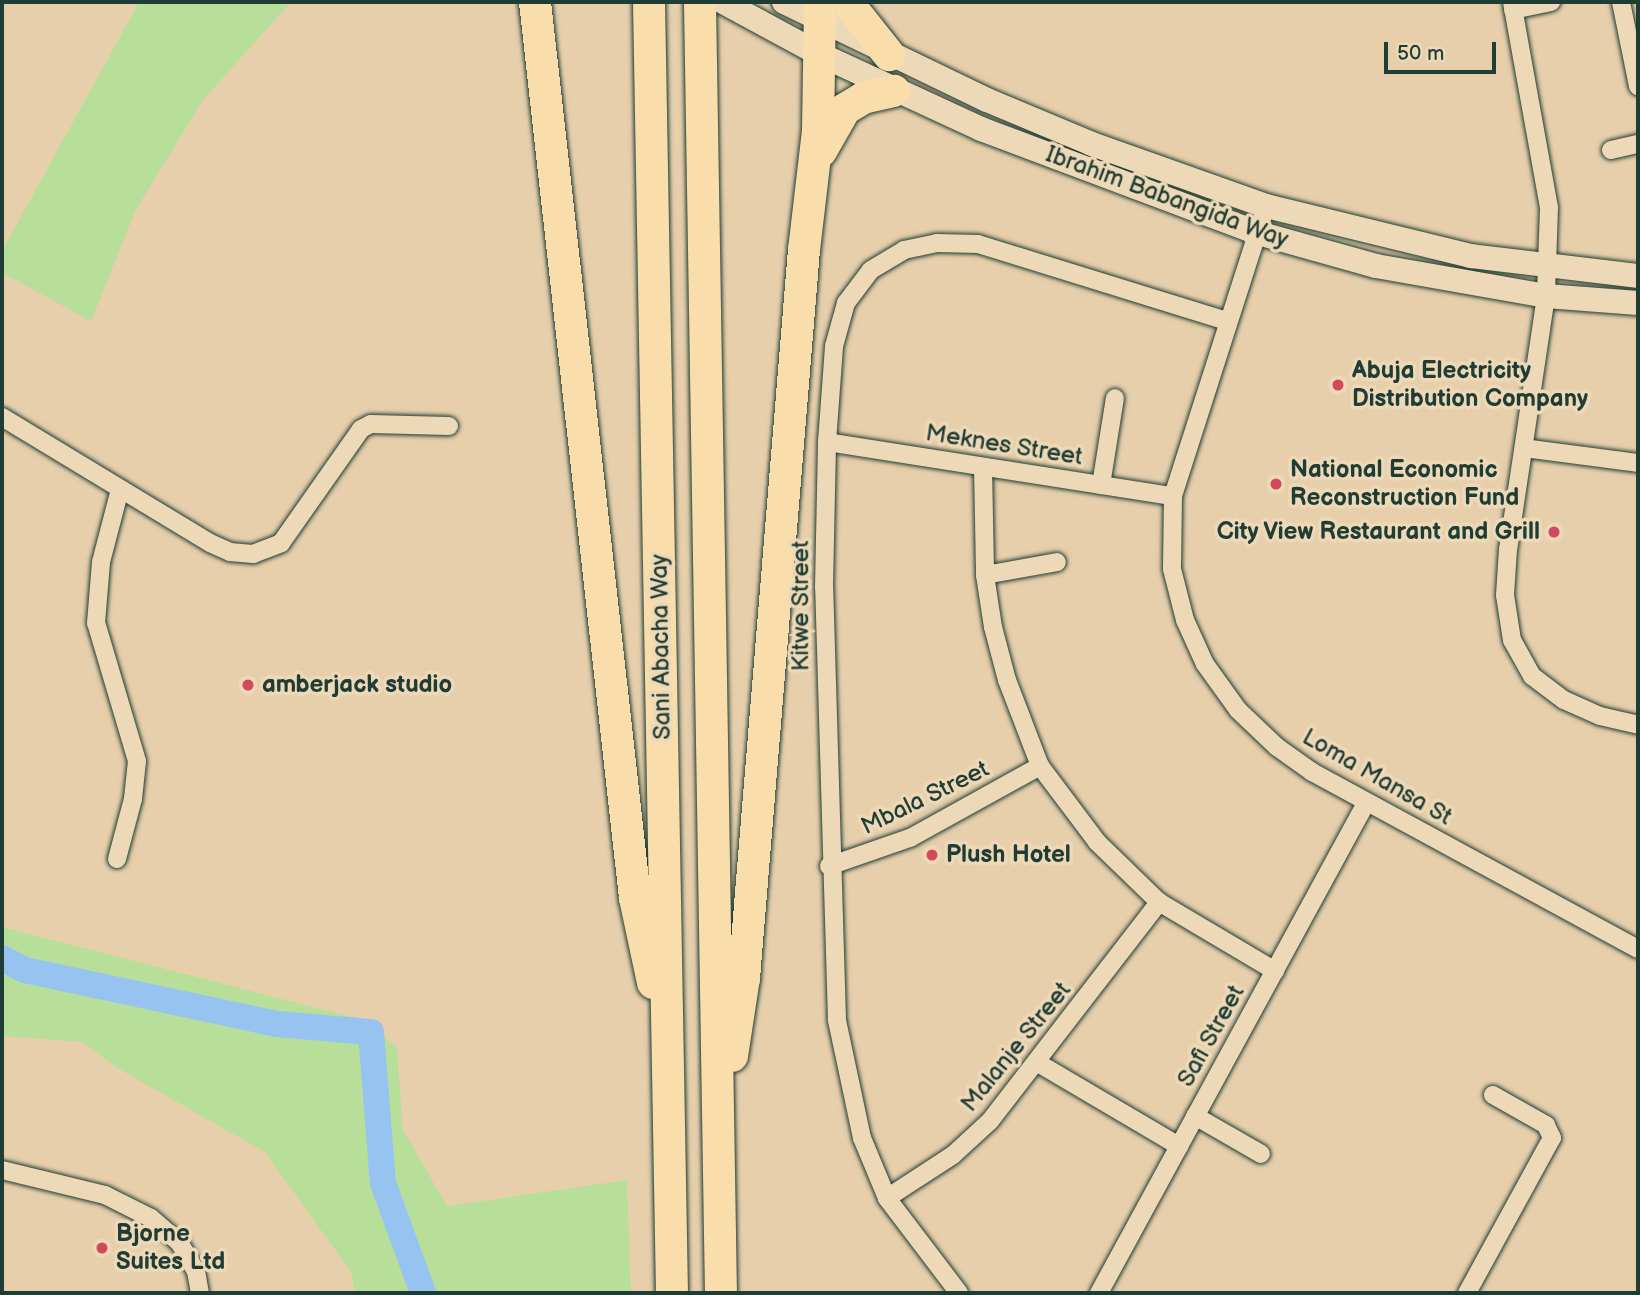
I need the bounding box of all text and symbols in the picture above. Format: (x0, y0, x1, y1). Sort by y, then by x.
scale bar (1388, 28, 1500, 72)
text: 50 m (1397, 41, 1444, 66)
street label: Ibrahim Babangida Way (1041, 140, 1293, 254)
place label: Abuja Electricity Distribution Company (1352, 357, 1588, 413)
marker: Abuja Electricity Distribution Company (1330, 377, 1346, 393)
street label: Meknes Street (923, 418, 1085, 472)
place label: National Economic Reconstruction Fund (1290, 456, 1519, 512)
marker: National Economic Reconstruction Fund (1268, 476, 1284, 492)
place label: City View Restaurant and Grill (1215, 518, 1540, 546)
marker: City View Restaurant and Grill (1546, 524, 1562, 540)
street label: Kitwe Street (787, 540, 815, 672)
street label: Sani Abacha Way (645, 553, 677, 741)
place label: amberjack studio (262, 671, 452, 699)
marker: amberjack studio (240, 677, 256, 693)
street label: Loma Mansa St (1297, 722, 1457, 832)
street label: Mbala Street (856, 755, 994, 841)
place label: Plush Hotel (946, 841, 1071, 869)
marker: Plush Hotel (924, 847, 940, 863)
street label: Malanje Street (955, 976, 1077, 1118)
street label: Safi Street (1171, 980, 1251, 1092)
place label: Bjorne Suites Ltd (116, 1220, 225, 1276)
marker: Bjorne Suites Ltd (94, 1240, 110, 1256)

